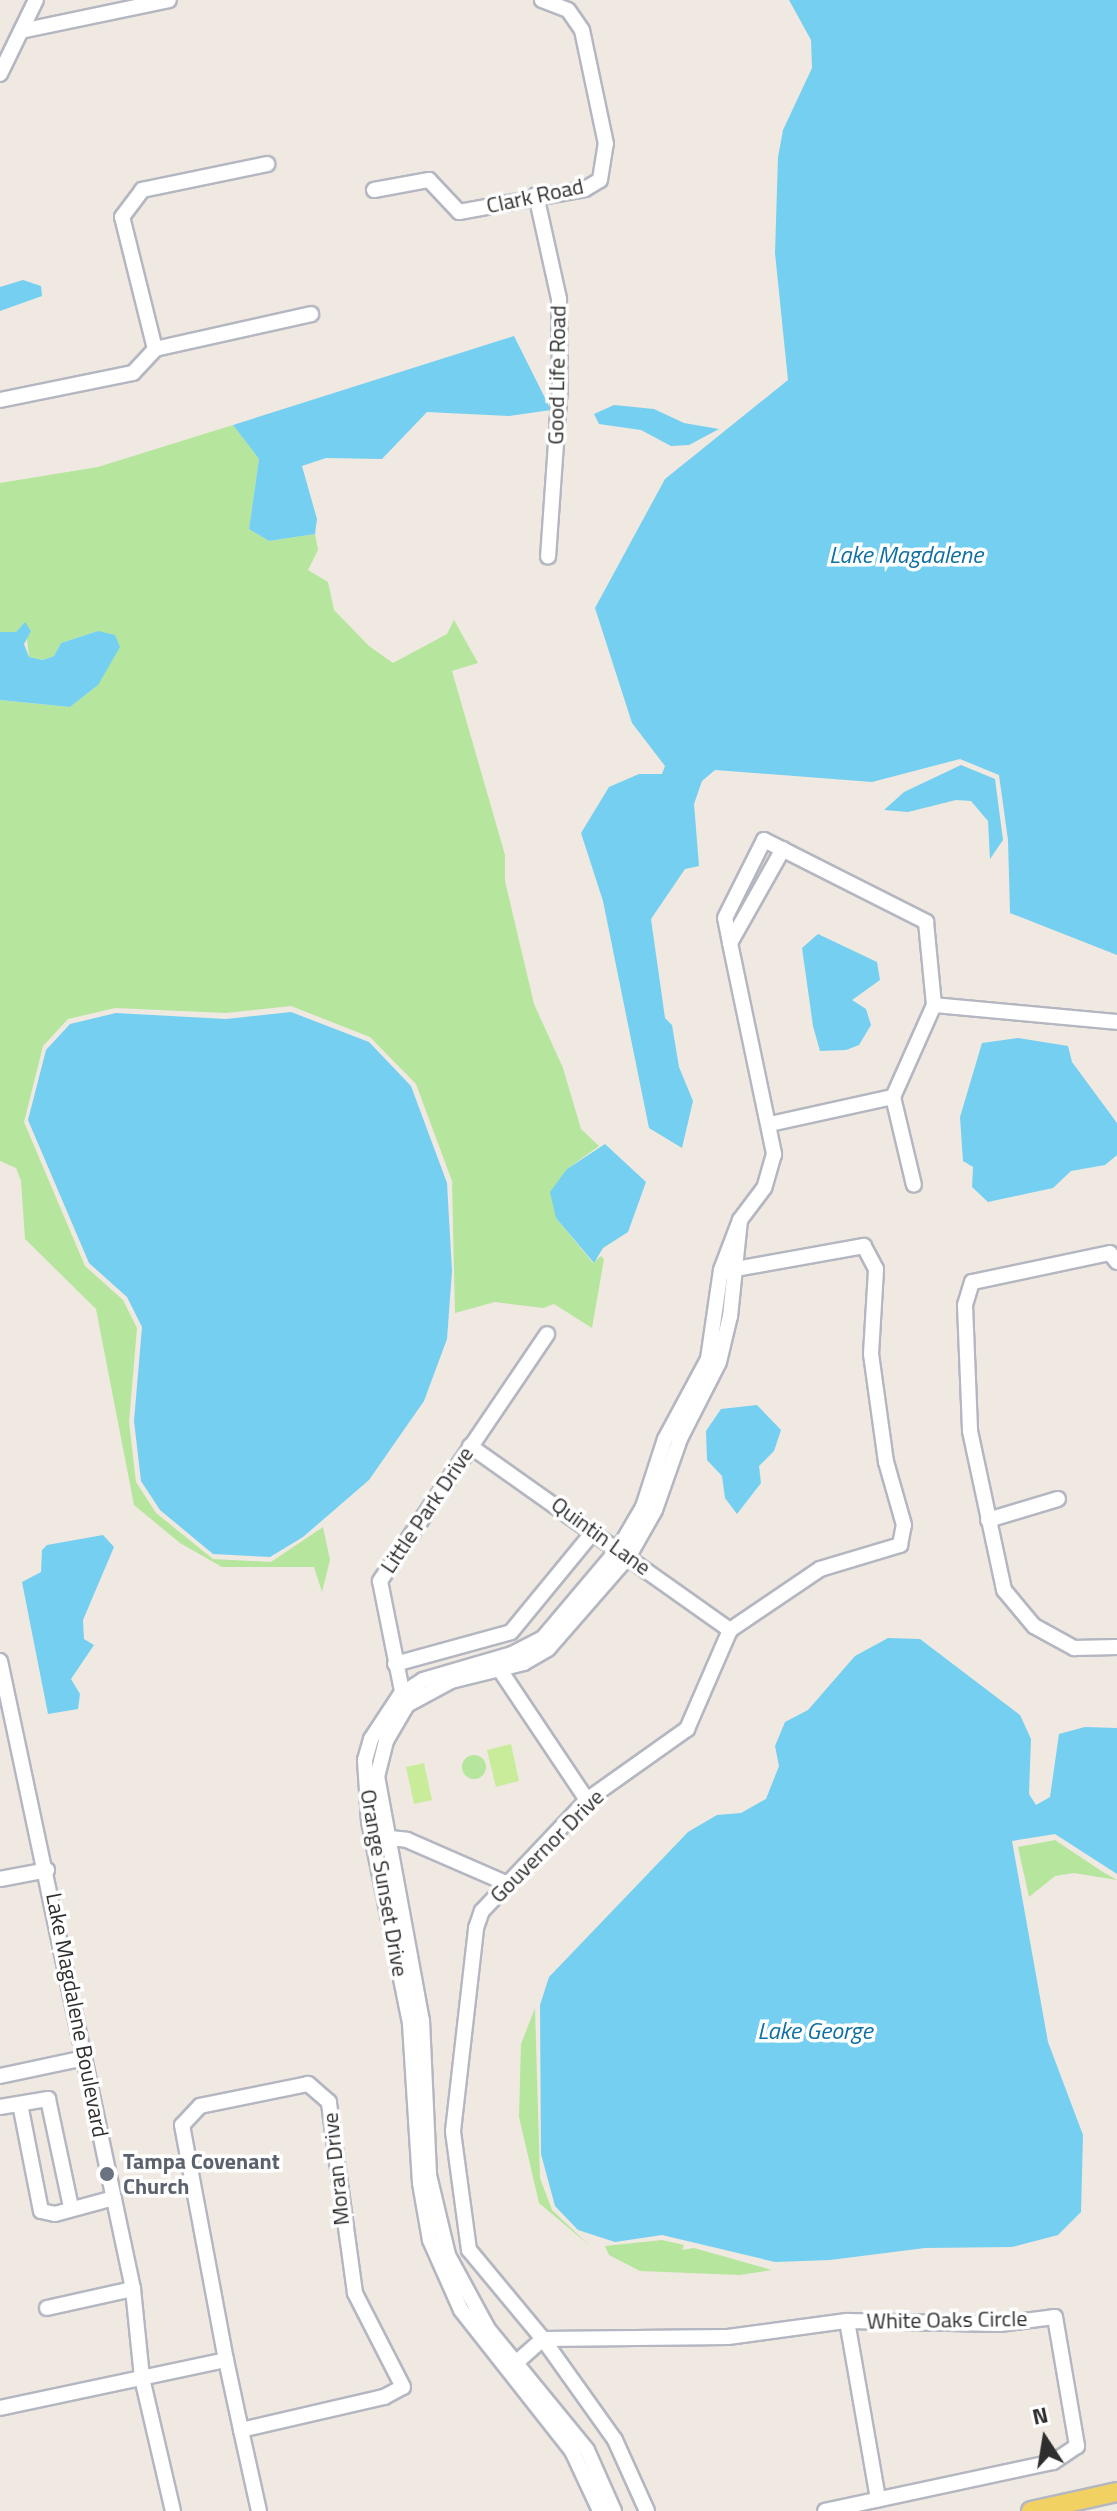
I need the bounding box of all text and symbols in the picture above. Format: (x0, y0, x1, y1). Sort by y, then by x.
street label: Clark Road (484, 173, 586, 219)
street label: Good Life Road (543, 305, 571, 445)
water label: Lake Magdalene (829, 541, 983, 569)
street label: Little Park Drive (375, 1442, 479, 1578)
street label: Quintin Lane (546, 1491, 656, 1581)
street label: Gouvernor Drive (485, 1784, 609, 1908)
street label: Orange Sunset Drive (355, 1787, 413, 1979)
street label: Lake Magdalene Boulevard (40, 1891, 114, 2139)
water label: Lake George (757, 2017, 873, 2045)
street label: Moran Drive (317, 2111, 355, 2227)
place label: Tampa Covenant Church (123, 2148, 280, 2200)
marker: Tampa Covenant Church (98, 2165, 116, 2183)
street label: White Oaks Circle (866, 2305, 1028, 2335)
text: N (1029, 2397, 1051, 2434)
north arrow (1005, 2399, 1085, 2479)

